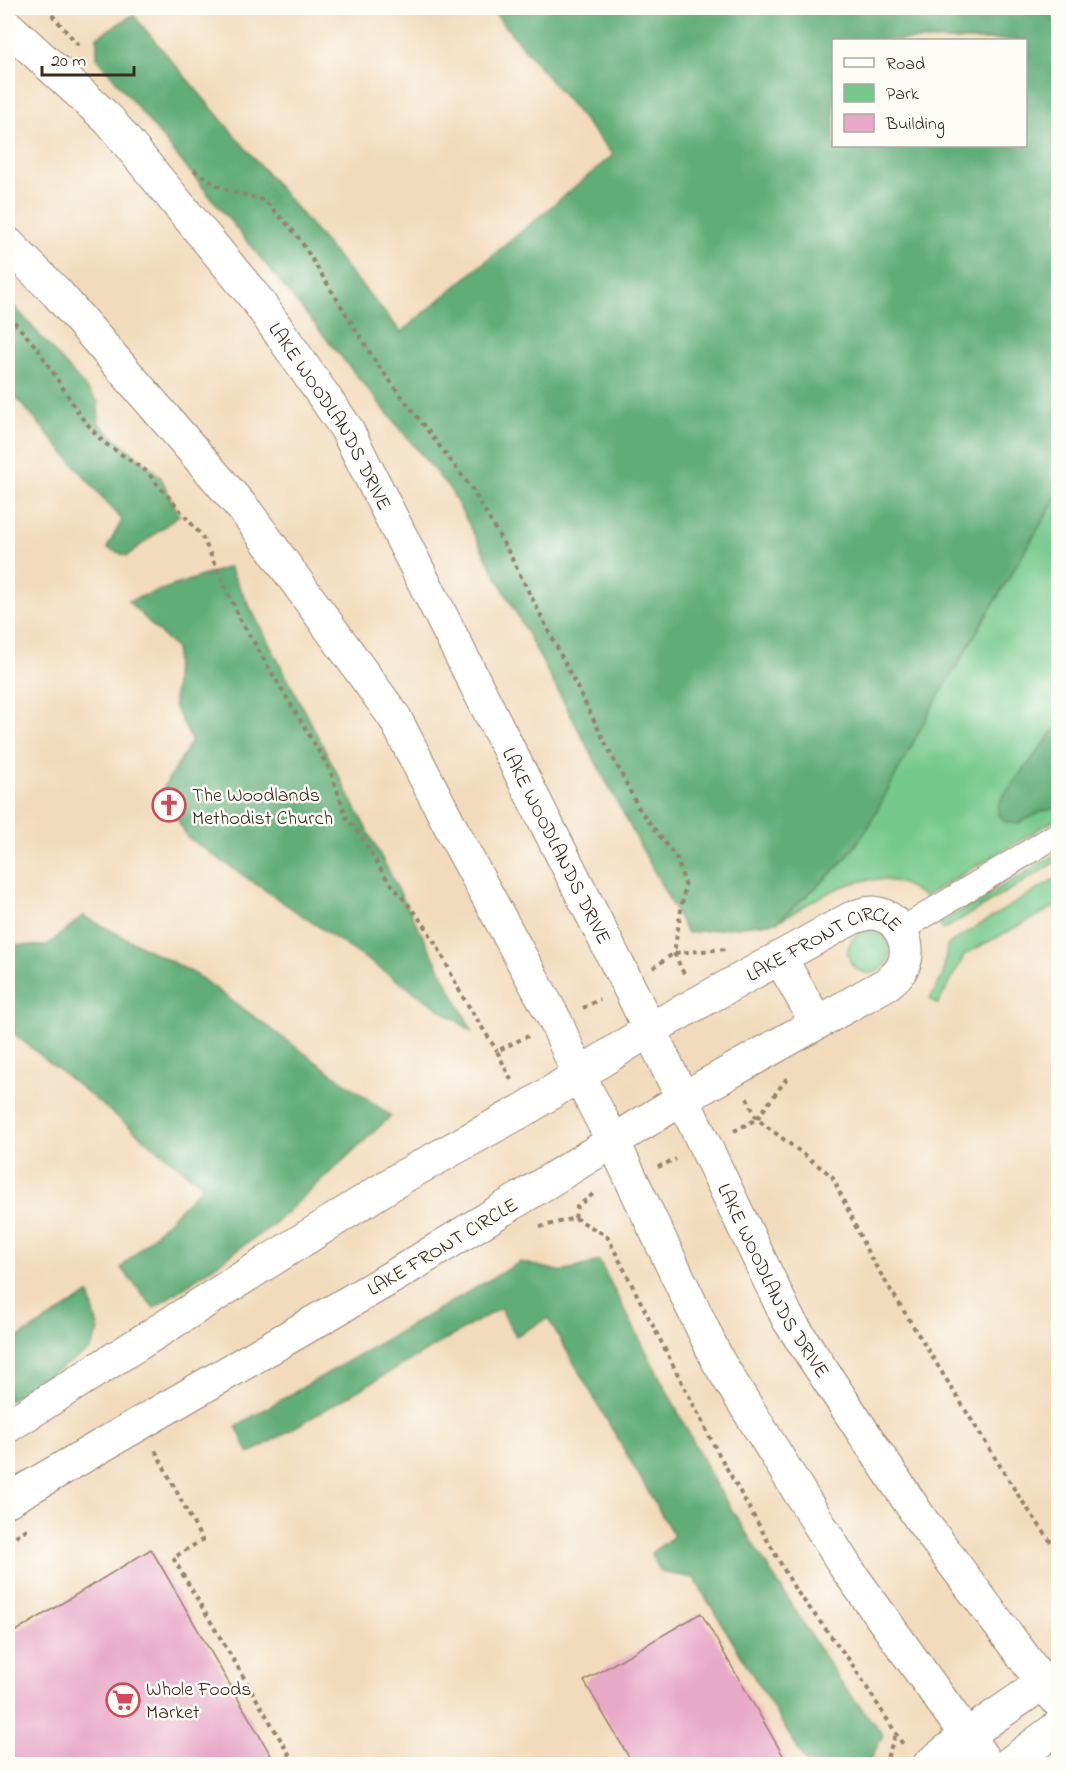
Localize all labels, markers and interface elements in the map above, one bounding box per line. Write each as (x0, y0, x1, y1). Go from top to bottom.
scale bar (42, 39, 134, 77)
legend (832, 39, 1027, 147)
text: 20 m (51, 49, 86, 75)
text: Road (886, 52, 925, 78)
text: Park (886, 82, 919, 108)
text: Building (885, 112, 945, 139)
street label: LAKE WOODLANDS DRIVE (260, 317, 397, 516)
street label: LAKE WOODLANDS DRIVE (493, 743, 617, 950)
place label: The Woodlands Methodist Church (192, 782, 333, 834)
church icon: The Woodlands Methodist Church (151, 787, 187, 823)
street label: LAKE FRONT CIRCLE (742, 901, 907, 990)
street label: LAKE WOODLANDS DRIVE (708, 1179, 835, 1385)
street label: LAKE FRONT CIRCLE (362, 1192, 524, 1305)
place label: Whole Foods Market (146, 1676, 252, 1728)
supermarket icon: Whole Foods Market (105, 1682, 141, 1718)

